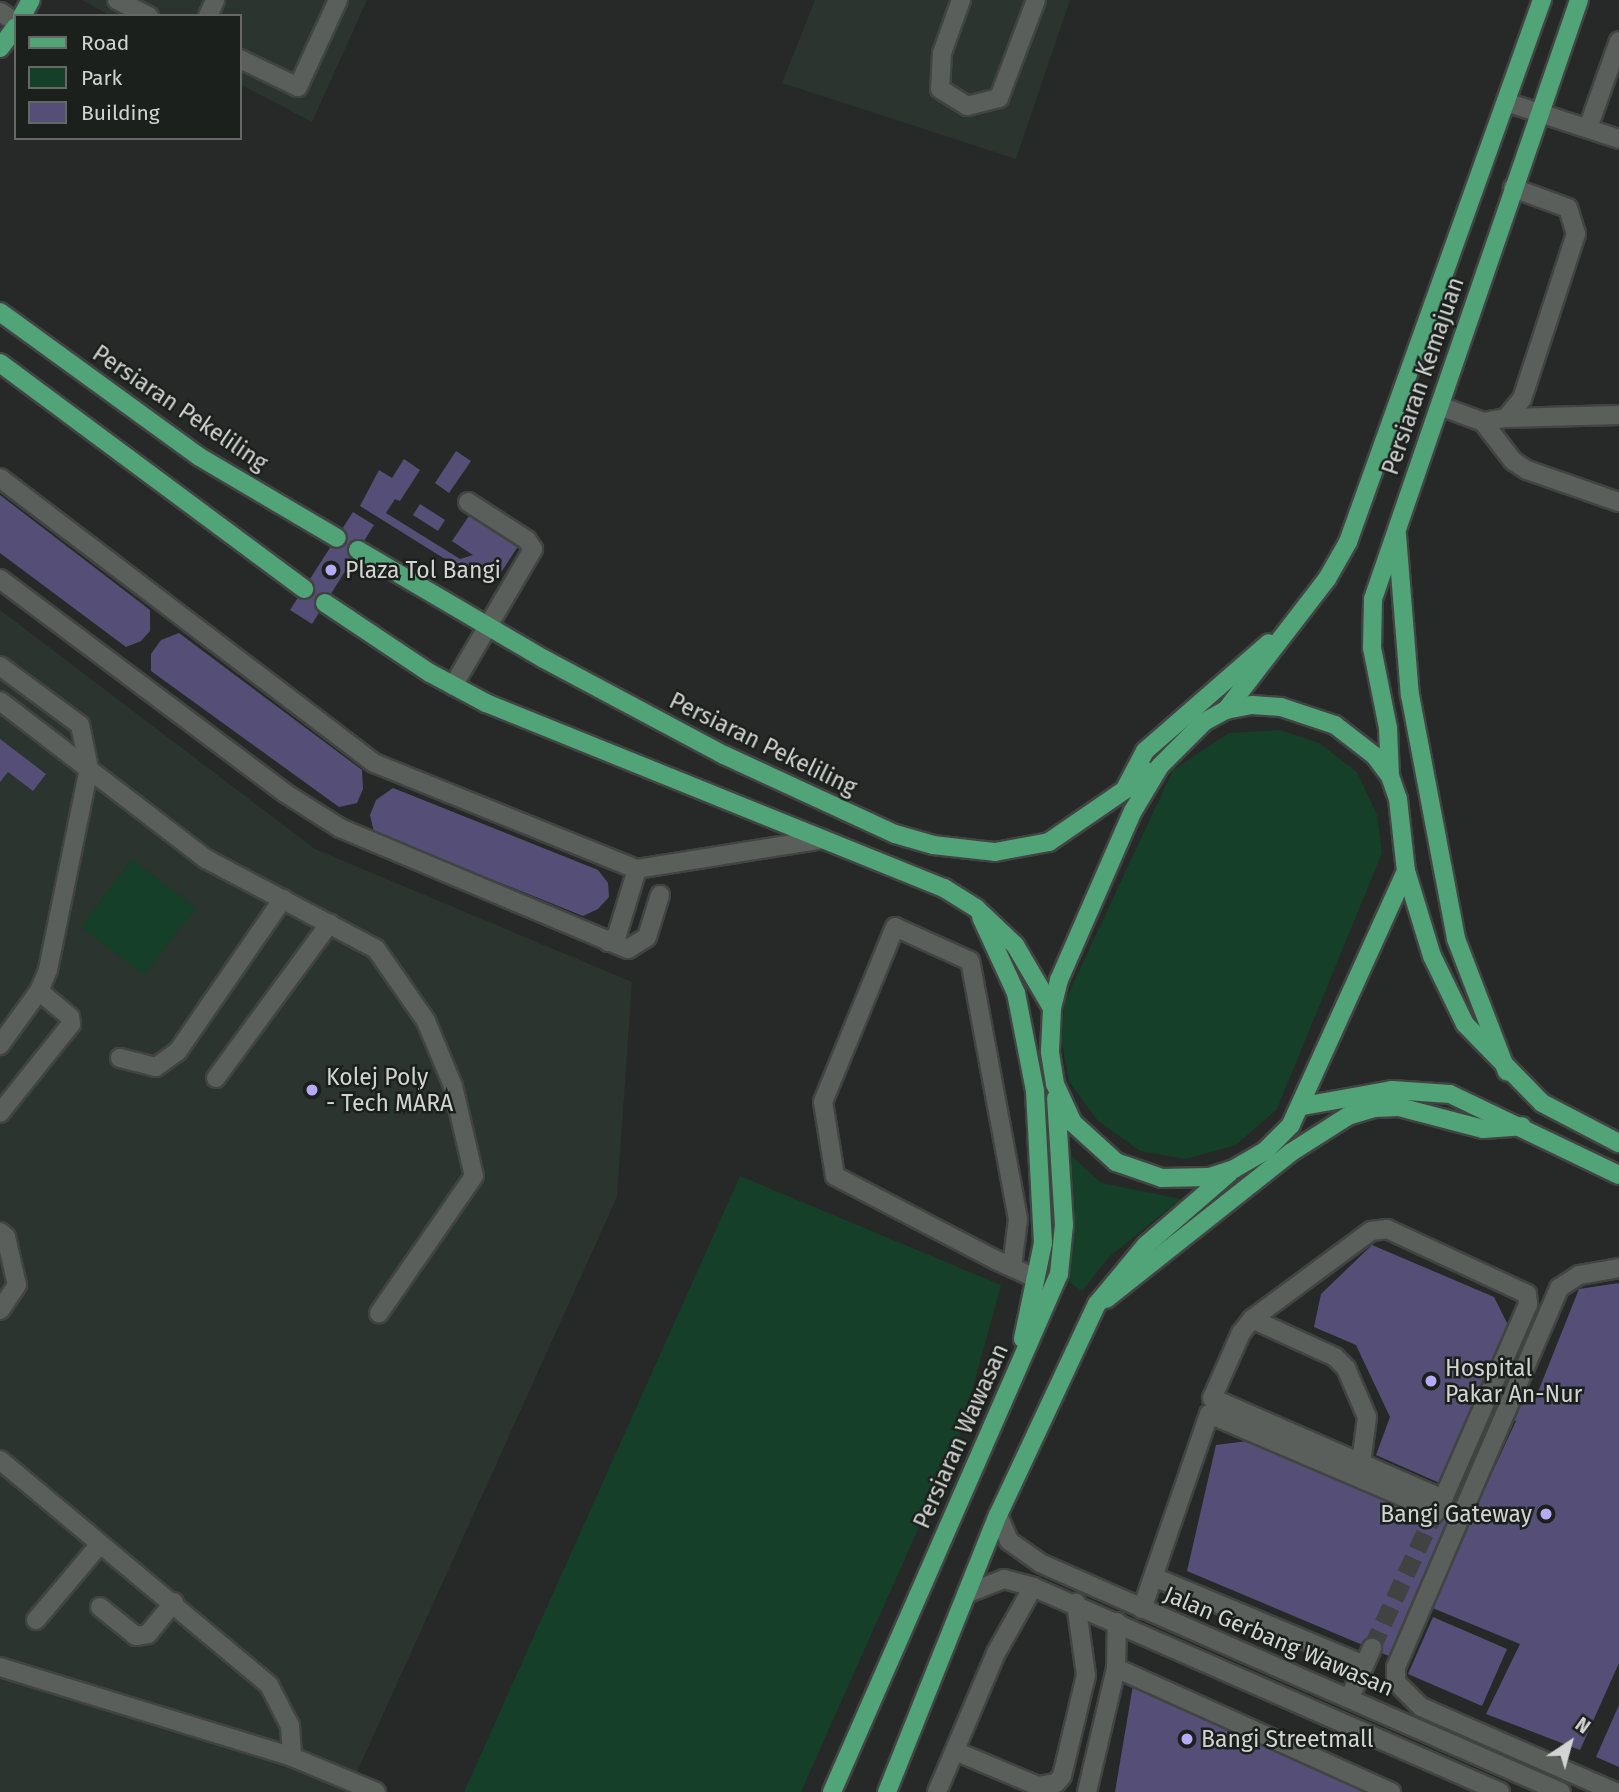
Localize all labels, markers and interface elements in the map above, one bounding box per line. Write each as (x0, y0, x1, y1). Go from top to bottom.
legend (14, 14, 242, 140)
text: Road (81, 30, 129, 56)
text: Park (81, 65, 122, 91)
text: Building (81, 100, 160, 126)
street label: Persiaran Kemajuan (1376, 274, 1470, 478)
street label: Persiaran Pekeliling (87, 339, 273, 477)
place label: Plaza Tol Bangi (345, 556, 501, 584)
marker: Plaza Tol Bangi (323, 562, 339, 578)
street label: Persiaran Pekeliling (665, 687, 861, 801)
place label: Kolej Poly - Tech MARA (326, 1063, 453, 1117)
marker: Kolej Poly - Tech MARA (304, 1082, 320, 1098)
street label: Persiaran Wawasan (908, 1339, 1014, 1533)
place label: Hospital Pakar An-Nur (1445, 1354, 1582, 1408)
marker: Hospital Pakar An-Nur (1423, 1373, 1439, 1389)
place label: Bangi Gateway (1380, 1500, 1532, 1528)
marker: Bangi Gateway (1538, 1506, 1554, 1522)
street label: Jalan Gerbang Wawasan (1160, 1580, 1398, 1702)
north arrow (1535, 1708, 1605, 1778)
text: N (1571, 1713, 1594, 1739)
place label: Bangi Streetmall (1201, 1725, 1373, 1753)
marker: Bangi Streetmall (1179, 1731, 1195, 1747)

